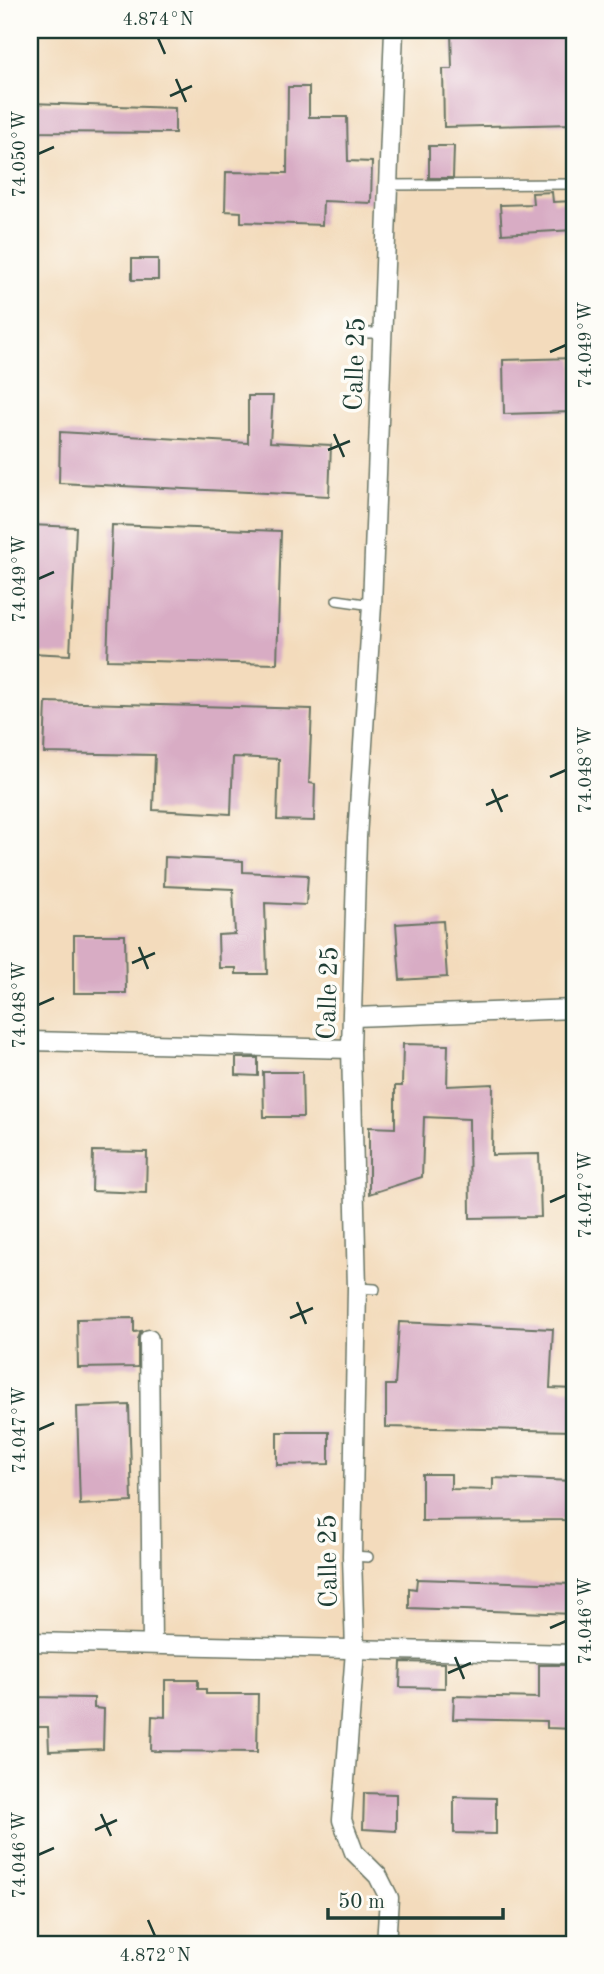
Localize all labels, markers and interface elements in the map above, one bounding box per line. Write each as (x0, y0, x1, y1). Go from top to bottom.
text: 4.874°N (122, 11, 194, 29)
text: 74.050°W (11, 111, 29, 197)
text: 74.049°W (577, 302, 595, 388)
street label: Calle 25 (341, 317, 371, 411)
text: 74.049°W (11, 536, 29, 622)
text: 74.048°W (577, 727, 595, 813)
street label: Calle 25 (314, 946, 344, 1040)
text: 74.048°W (11, 962, 29, 1048)
text: 74.047°W (577, 1152, 595, 1238)
text: 74.047°W (11, 1387, 29, 1473)
street label: Calle 25 (315, 1514, 343, 1608)
text: 74.046°W (577, 1578, 595, 1664)
text: 74.046°W (11, 1812, 29, 1898)
scale bar (328, 1876, 503, 1920)
text: 50 m (338, 1892, 385, 1913)
text: 4.872°N (119, 1947, 191, 1965)

